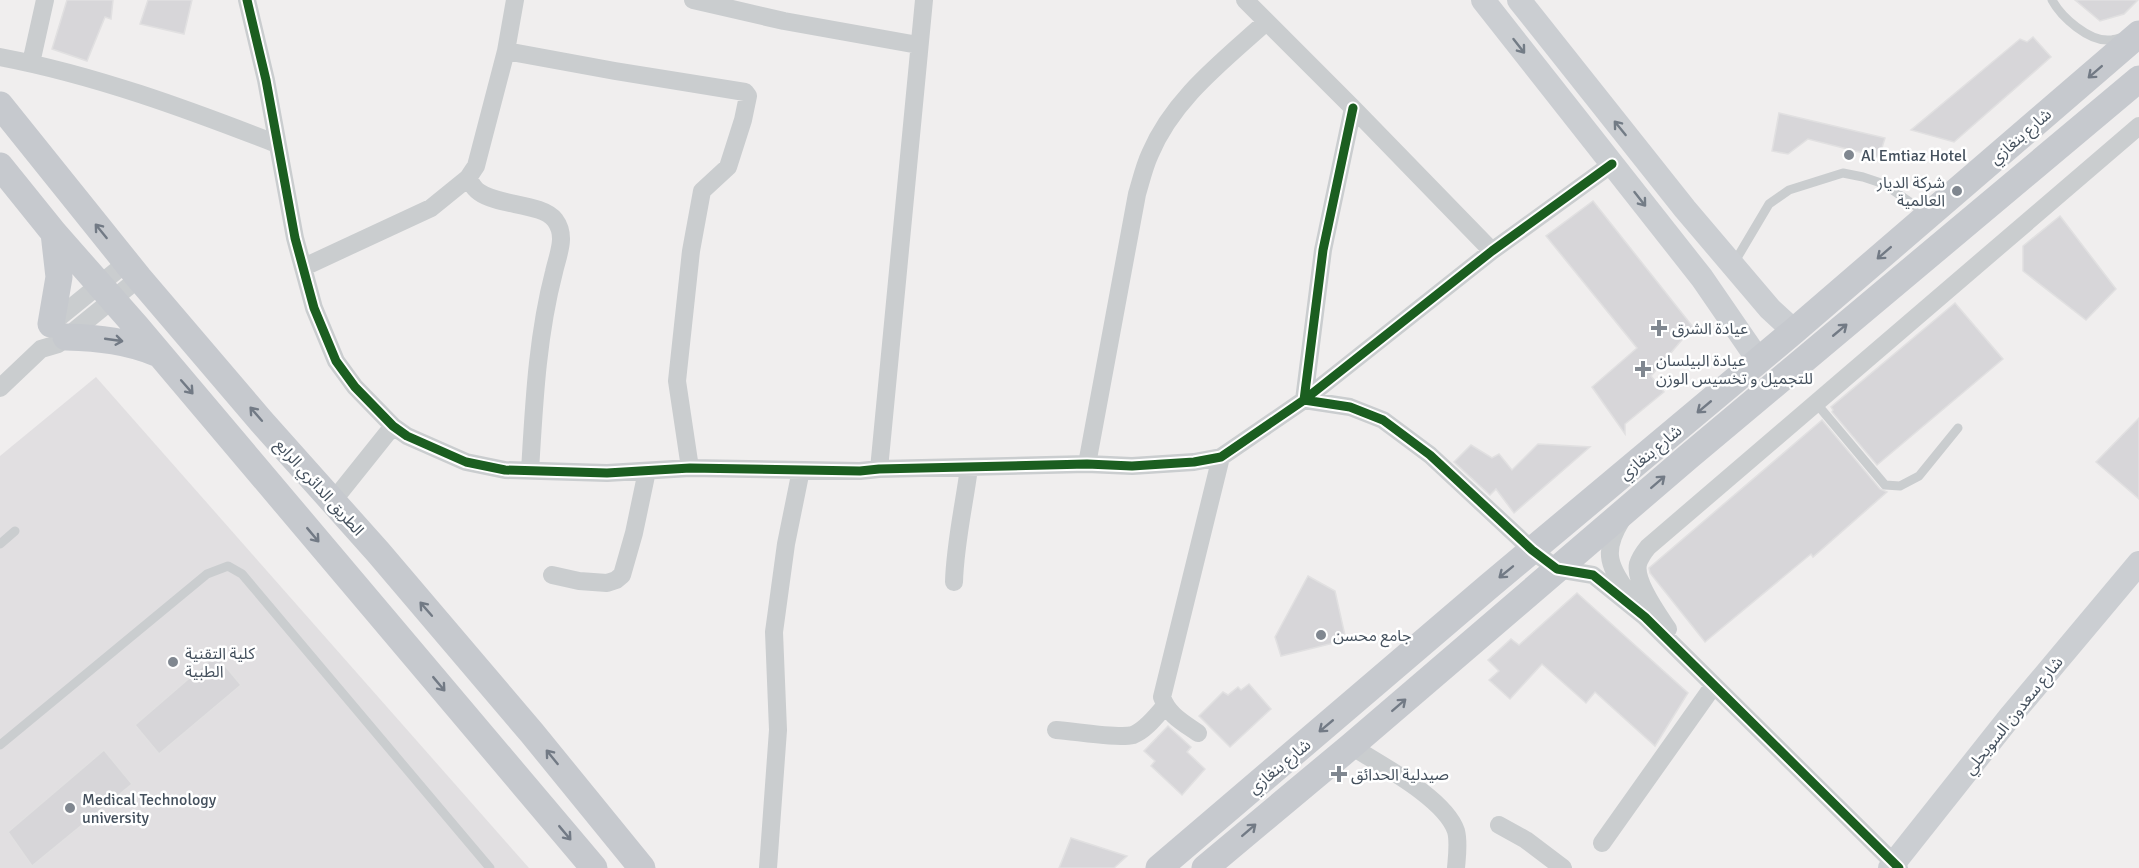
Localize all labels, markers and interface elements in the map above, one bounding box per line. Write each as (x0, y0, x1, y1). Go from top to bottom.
one-way arrow (1512, 38, 1525, 54)
one-way arrow (2088, 65, 2103, 79)
street label: شارع بنغازي (1986, 104, 2057, 171)
one-way arrow (1614, 120, 1627, 136)
place label: Al Emtiaz Hotel (1861, 146, 1967, 166)
marker: Al Emtiaz Hotel (1842, 148, 1856, 162)
place label: شركة الديار العالمية (1876, 173, 1945, 211)
marker: شركة الديار العالمية (1950, 184, 1964, 198)
one-way arrow (1633, 191, 1646, 207)
one-way arrow (95, 223, 108, 239)
one-way arrow (1877, 246, 1892, 260)
marker: عيادة الشرق (1650, 319, 1668, 337)
place label: عيادة الشرق (1672, 319, 1748, 339)
one-way arrow (1832, 323, 1848, 336)
one-way arrow (103, 335, 123, 346)
place label: عيادة البيلسان للتجميل و تخسيس الوزن (1656, 351, 1813, 389)
marker: عيادة البيلسان للتجميل و تخسيس الوزن (1634, 360, 1652, 378)
one-way arrow (180, 379, 194, 394)
one-way arrow (1697, 400, 1712, 414)
one-way arrow (249, 407, 263, 422)
street label: شارع بنغازي (1615, 421, 1687, 486)
street label: الطريق الدائري الرابع (269, 435, 368, 542)
one-way arrow (1650, 475, 1665, 489)
one-way arrow (306, 527, 320, 542)
one-way arrow (1499, 565, 1514, 579)
one-way arrow (419, 602, 433, 617)
place label: جامع محسن (1333, 626, 1411, 648)
marker: جامع محسن (1314, 628, 1328, 642)
place label: كلية التقنية الطبية (185, 644, 255, 682)
street label: شارع سعدون السويحلي (1960, 652, 2069, 780)
marker: كلية التقنية الطبية (166, 655, 180, 669)
one-way arrow (432, 676, 446, 691)
one-way arrow (1391, 698, 1406, 712)
one-way arrow (1319, 719, 1334, 733)
street label: شارع بنغازي (1244, 735, 1316, 800)
one-way arrow (546, 750, 559, 766)
place label: صيدلية الحدائق (1351, 765, 1449, 785)
marker: صيدلية الحدائق (1332, 767, 1346, 781)
place label: Medical Technology university (82, 790, 217, 828)
marker: Medical Technology university (63, 801, 77, 815)
one-way arrow (1241, 823, 1256, 837)
one-way arrow (558, 825, 572, 840)

